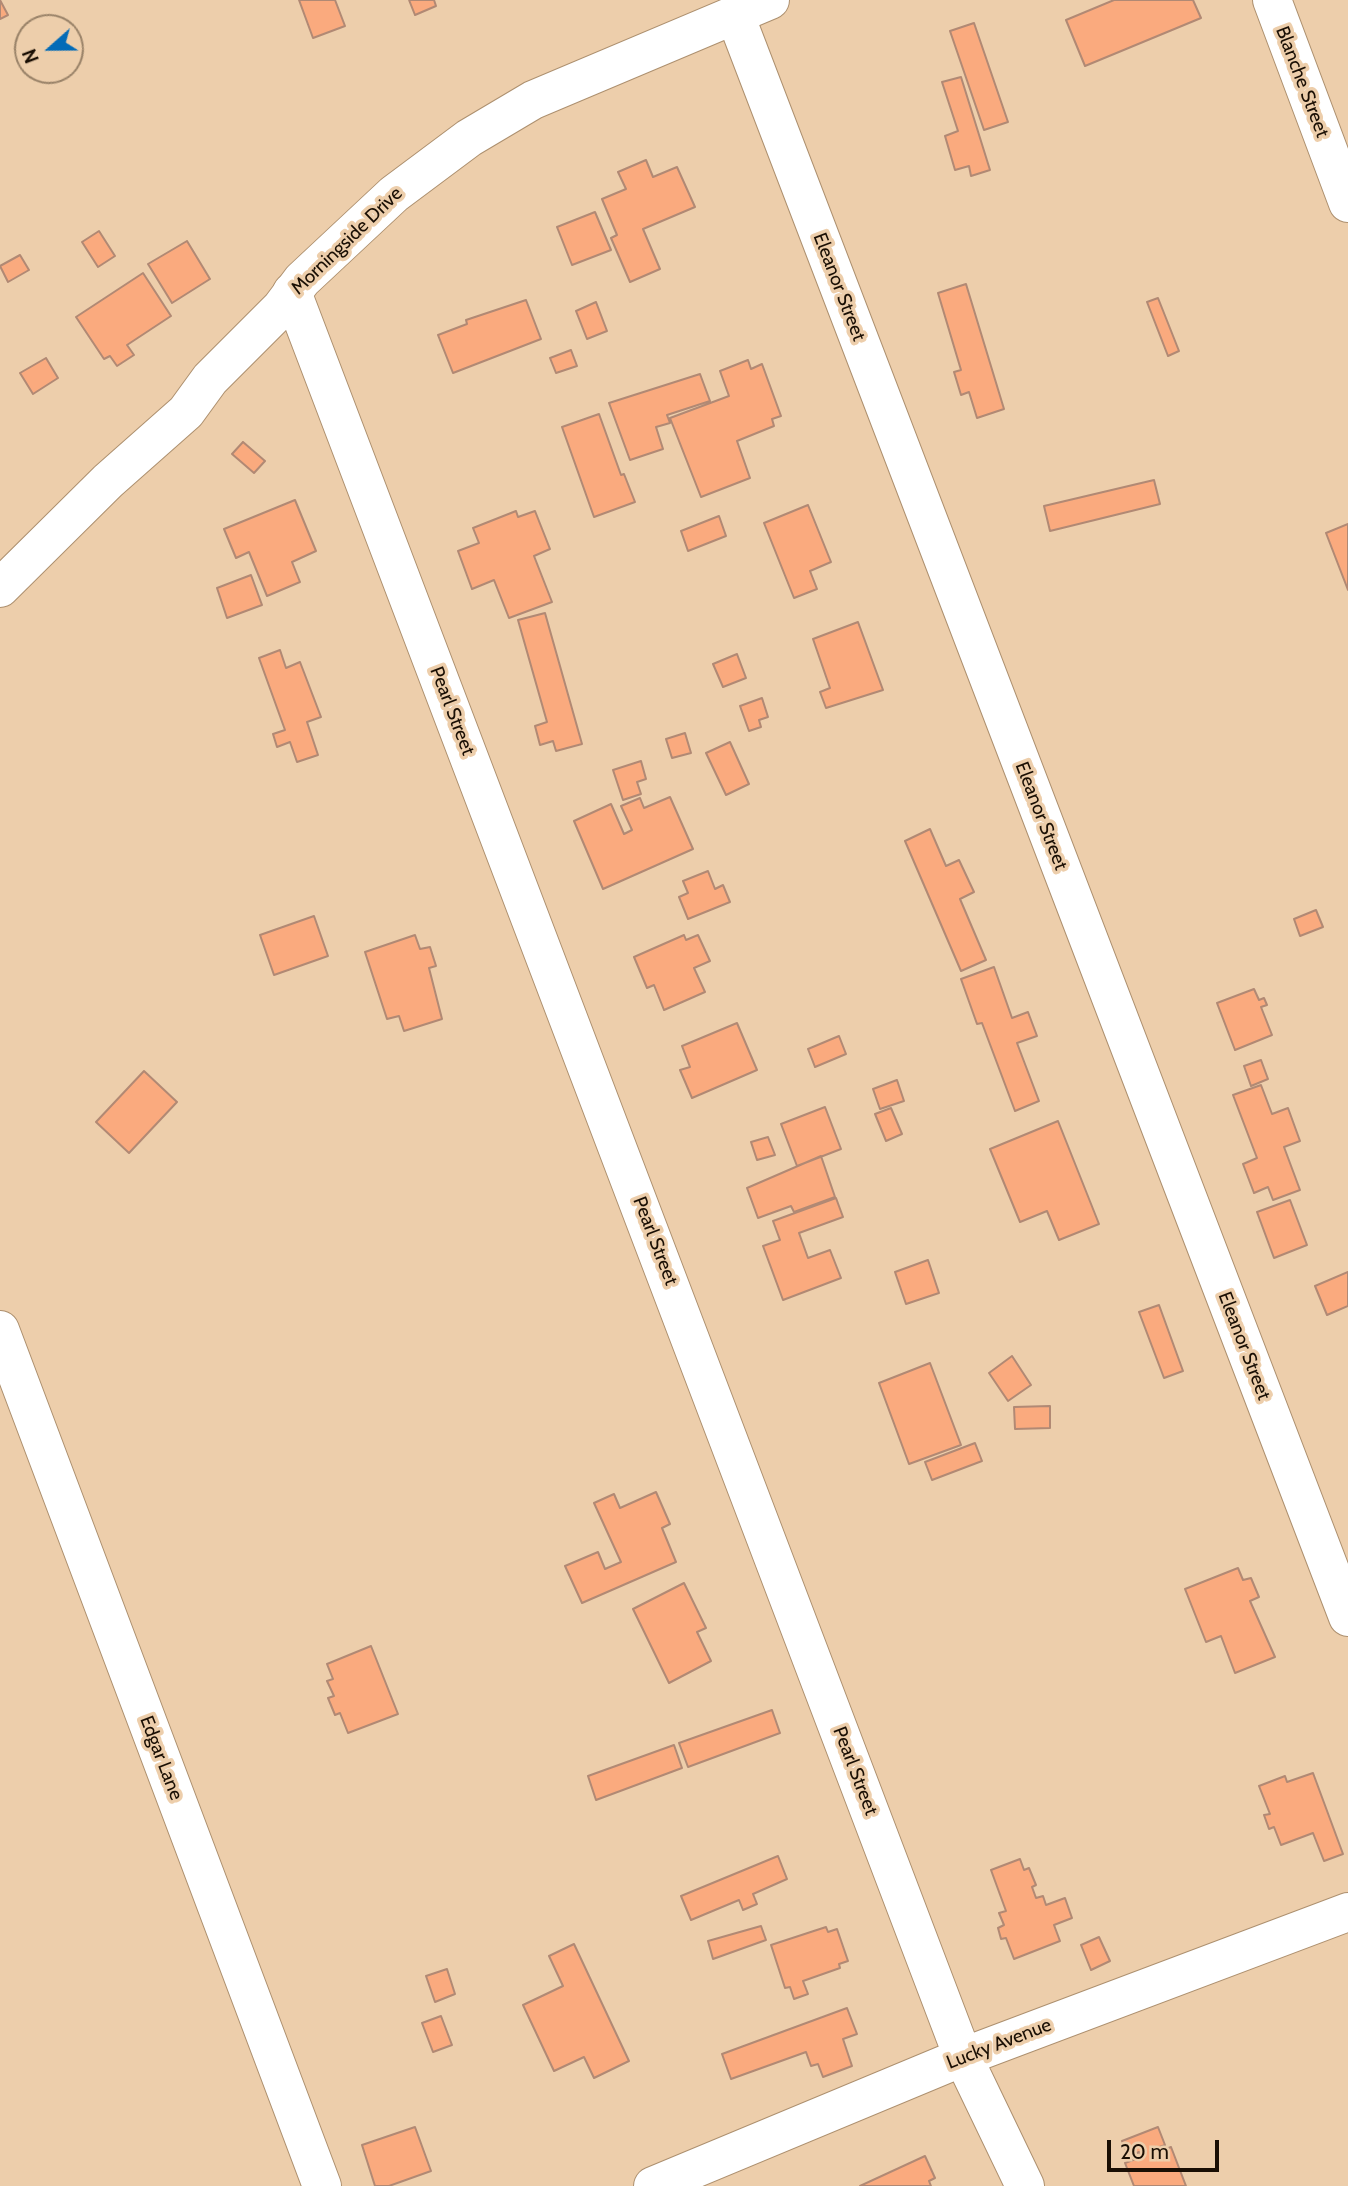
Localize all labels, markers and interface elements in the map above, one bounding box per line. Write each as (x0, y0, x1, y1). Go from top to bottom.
north arrow (14, 14, 84, 84)
street label: Blanche Street (1270, 23, 1334, 141)
text: N (18, 46, 44, 66)
street label: Morningside Drive (287, 182, 407, 300)
street label: Eleanor Street (808, 230, 870, 344)
street label: Pearl Street (425, 663, 479, 759)
street label: Eleanor Street (1010, 759, 1072, 873)
street label: Pearl Street (628, 1193, 682, 1289)
street label: Eleanor Street (1213, 1289, 1275, 1403)
street label: Edgar Lane (134, 1713, 188, 1803)
street label: Pearl Street (828, 1723, 882, 1819)
street label: Lucky Avenue (943, 2014, 1055, 2074)
scale bar (1110, 2126, 1222, 2170)
text: 20 m (1120, 2139, 1169, 2164)

